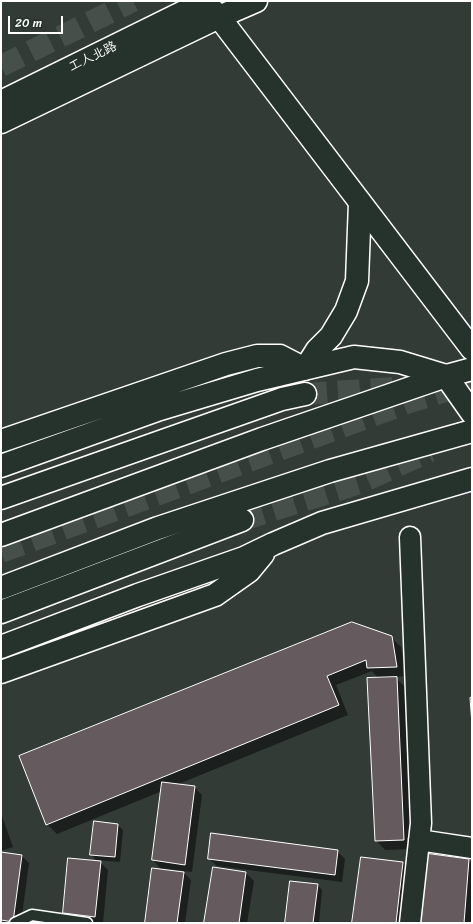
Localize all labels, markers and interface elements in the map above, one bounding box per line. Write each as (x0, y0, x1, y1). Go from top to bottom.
scale bar (10, 8, 65, 34)
text: 20 m (15, 12, 42, 34)
street label: 工人北路 (66, 39, 120, 75)

